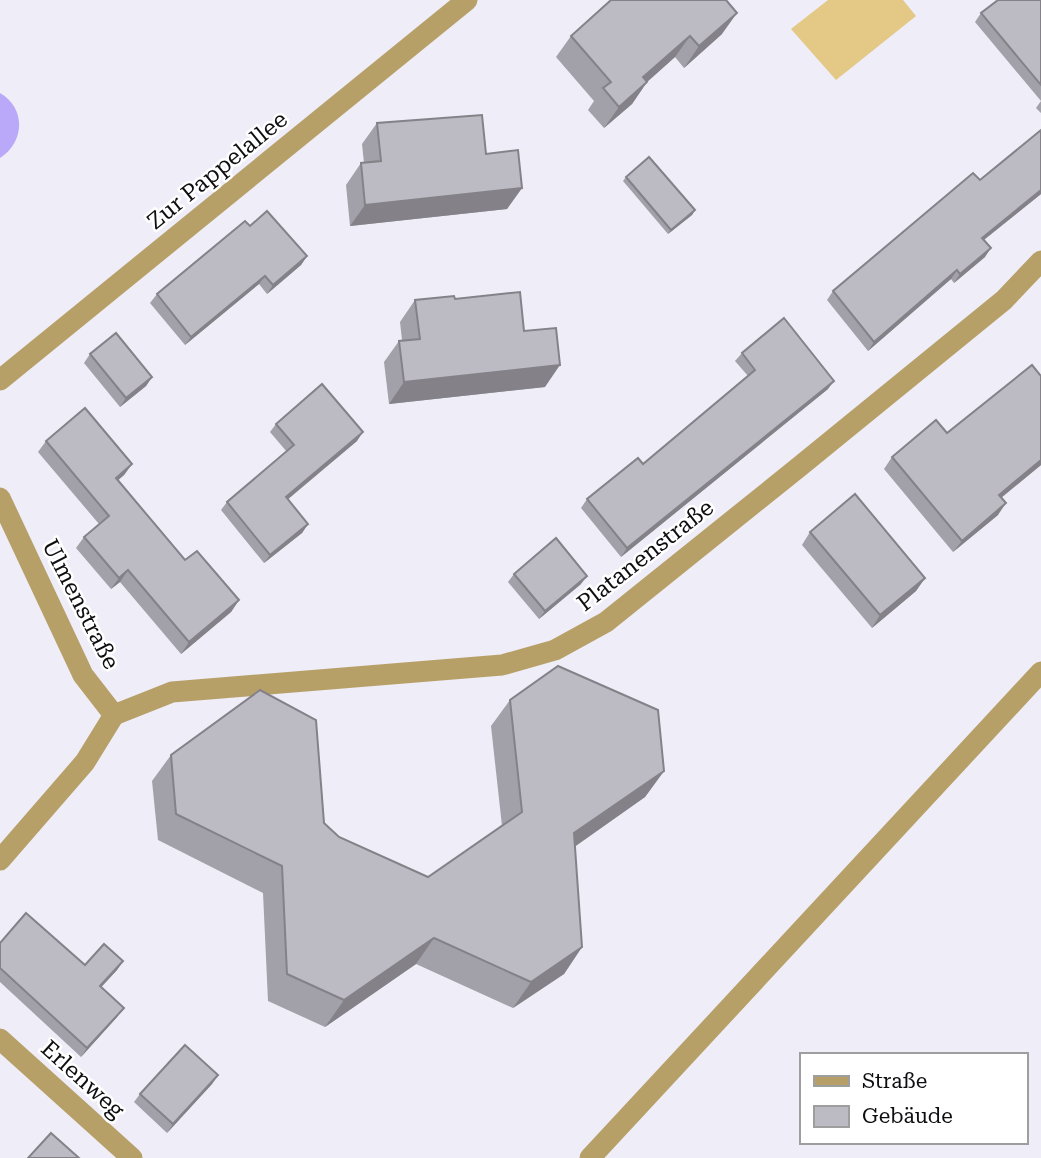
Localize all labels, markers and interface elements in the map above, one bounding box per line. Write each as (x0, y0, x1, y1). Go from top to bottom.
street label: Zur Pappelallee (142, 106, 293, 235)
street label: Platanenstraße (572, 494, 719, 617)
street label: Ulmenstraße (36, 535, 125, 674)
street label: Erlenweg (35, 1035, 130, 1124)
legend (800, 1053, 1027, 1144)
text: Straße (862, 1069, 927, 1093)
text: Gebäude (862, 1104, 953, 1128)

